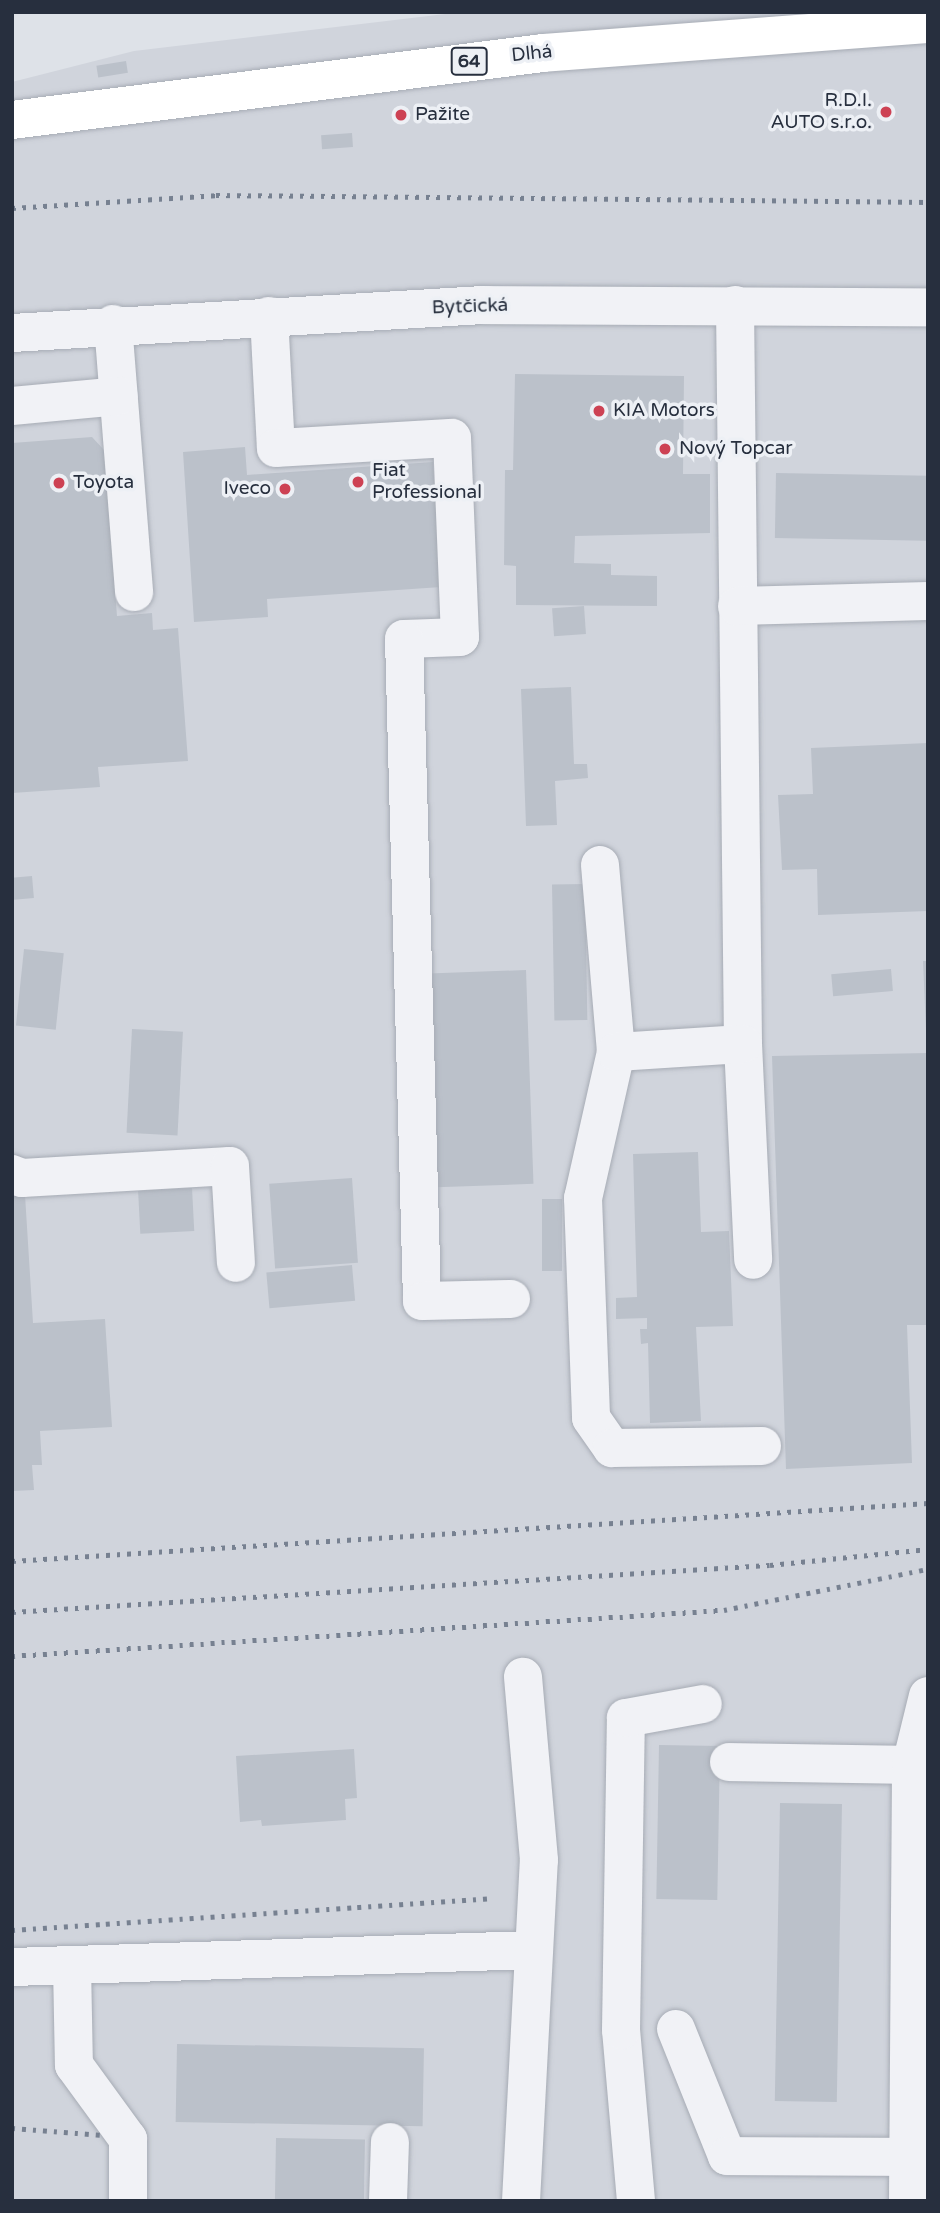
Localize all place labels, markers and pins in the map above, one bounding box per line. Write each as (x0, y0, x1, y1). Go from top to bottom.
place label: R.D.I. AUTO s.r.o. (770, 90, 872, 134)
place label: Pažite (415, 104, 470, 126)
marker: R.D.I. AUTO s.r.o. (878, 104, 894, 120)
marker: Pažite (393, 107, 409, 123)
place label: KIA Motors (613, 400, 715, 422)
marker: KIA Motors (591, 403, 607, 419)
place label: Nový Topcar (679, 438, 793, 460)
marker: Nový Topcar (657, 441, 673, 457)
place label: Fiat Professional (372, 460, 482, 504)
place label: Toyota (73, 472, 134, 494)
marker: Fiat Professional (350, 474, 366, 490)
marker: Toyota (51, 475, 67, 491)
place label: Iveco (223, 478, 271, 500)
marker: Iveco (277, 481, 293, 497)

